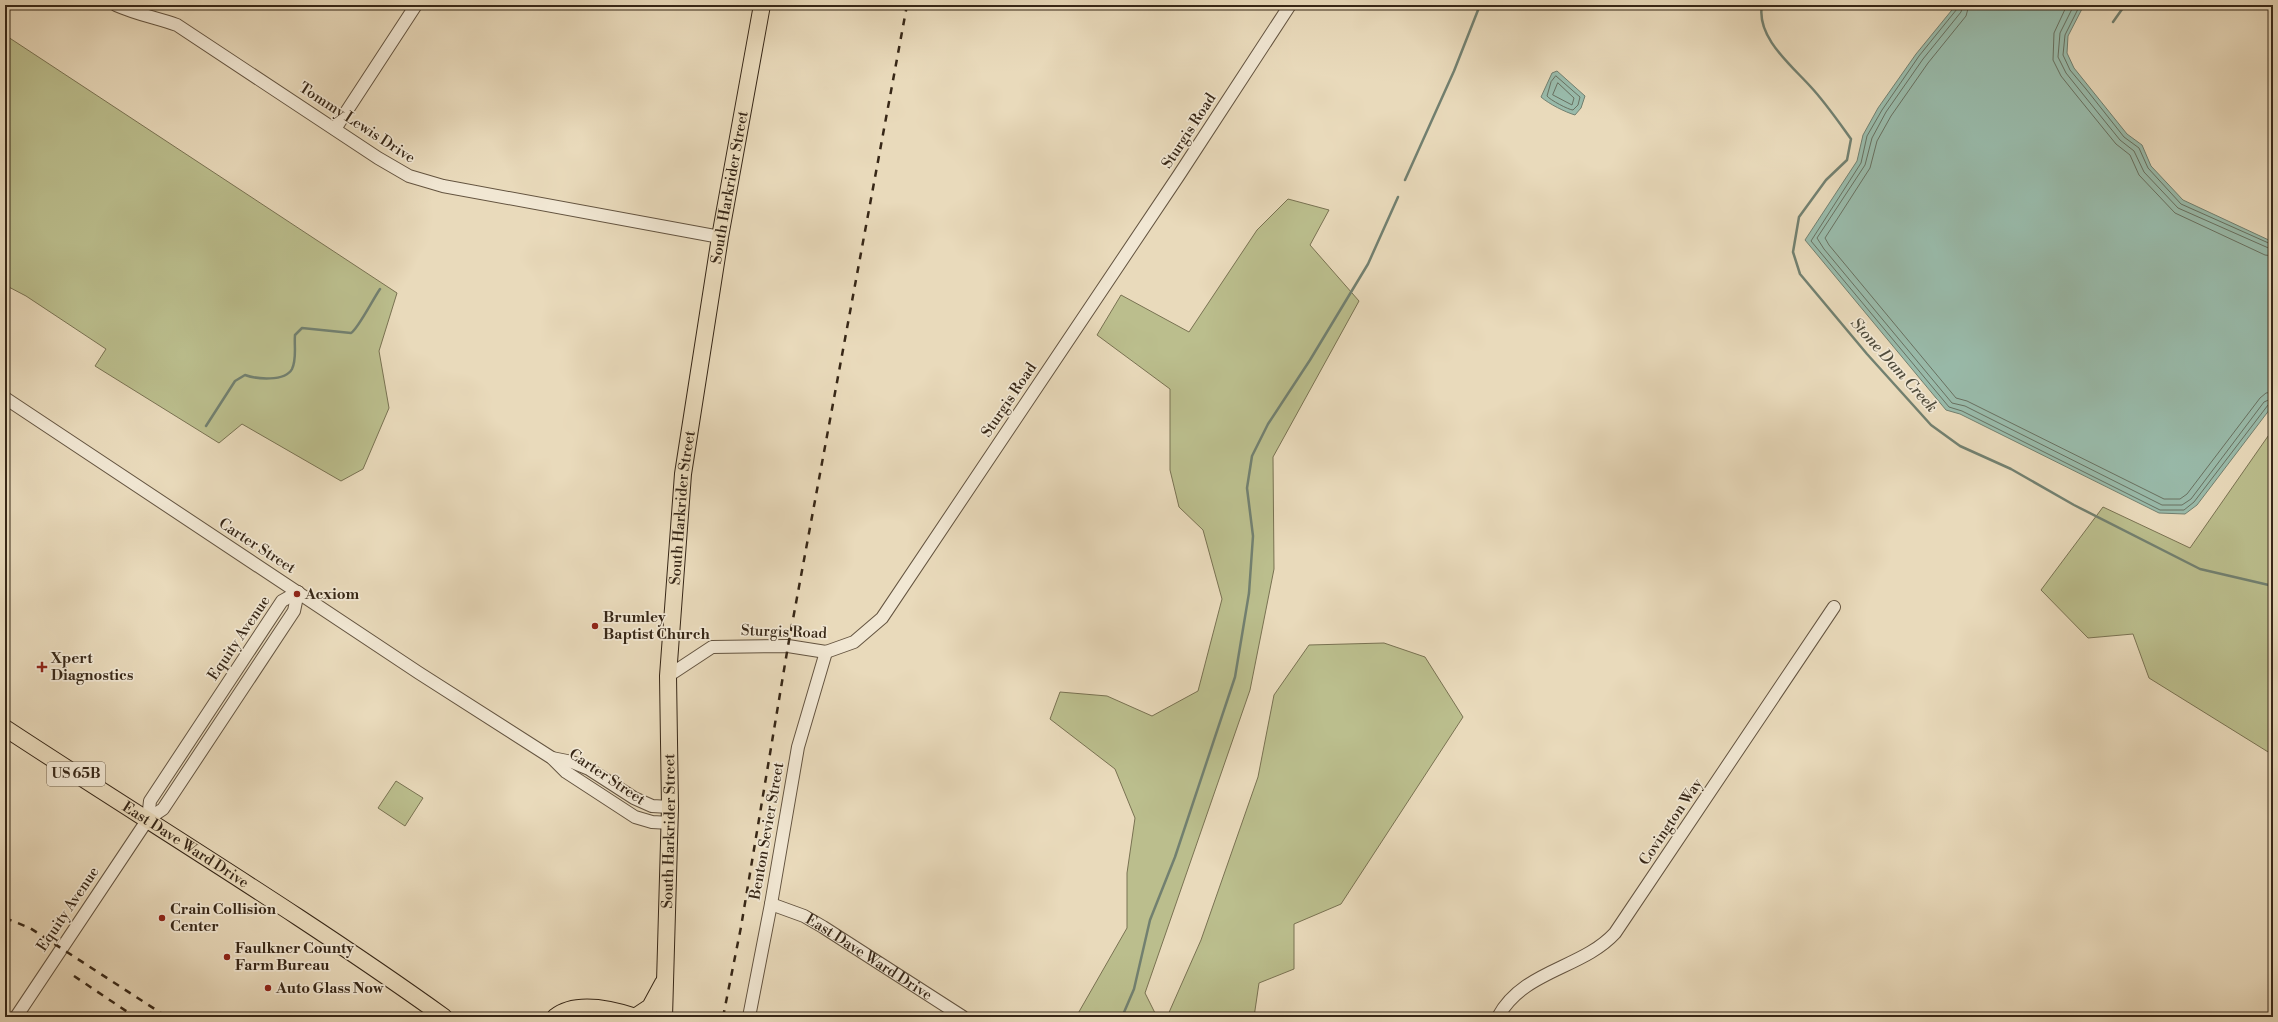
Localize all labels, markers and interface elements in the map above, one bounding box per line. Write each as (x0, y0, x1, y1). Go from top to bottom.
street label: Tommy Lewis Drive (295, 78, 419, 168)
street label: Sturgis Road (1158, 89, 1221, 172)
street label: South Harkrider Street (706, 109, 752, 265)
water label: Stone Dam Creek (1846, 313, 1942, 417)
street label: Sturgis Road (977, 359, 1041, 441)
street label: South Harkrider Street (665, 428, 699, 586)
street label: Carter Street (215, 514, 300, 578)
place label: Acxiom (304, 585, 360, 604)
marker: Acxiom (292, 589, 302, 599)
street label: Equity Avenue (204, 592, 274, 684)
place label: Brumley Baptist Church (603, 608, 711, 644)
marker: Brumley Baptist Church (590, 621, 600, 631)
street label: Sturgis Road (741, 621, 828, 643)
place label: Xpert Diagnostics (50, 649, 133, 685)
marker: Xpert Diagnostics (36, 661, 48, 673)
street label: Carter Street (565, 745, 649, 810)
street label: South Harkrider Street (658, 753, 680, 909)
street label: Benton Sevier Street (745, 760, 789, 902)
road number: US 65B (47, 762, 105, 786)
street label: Covington Way (1635, 774, 1707, 869)
street label: East Dave Ward Drive (119, 797, 253, 892)
street label: Equity Avenue (33, 863, 103, 955)
place label: Crain Collision Center (170, 900, 277, 936)
street label: East Dave Ward Drive (802, 910, 936, 1004)
marker: Crain Collision Center (157, 913, 167, 923)
place label: Faulkner County Farm Bureau (235, 939, 354, 975)
marker: Faulkner County Farm Bureau (222, 952, 232, 962)
place label: Auto Glass Now (275, 979, 384, 998)
marker: Auto Glass Now (263, 983, 273, 993)

